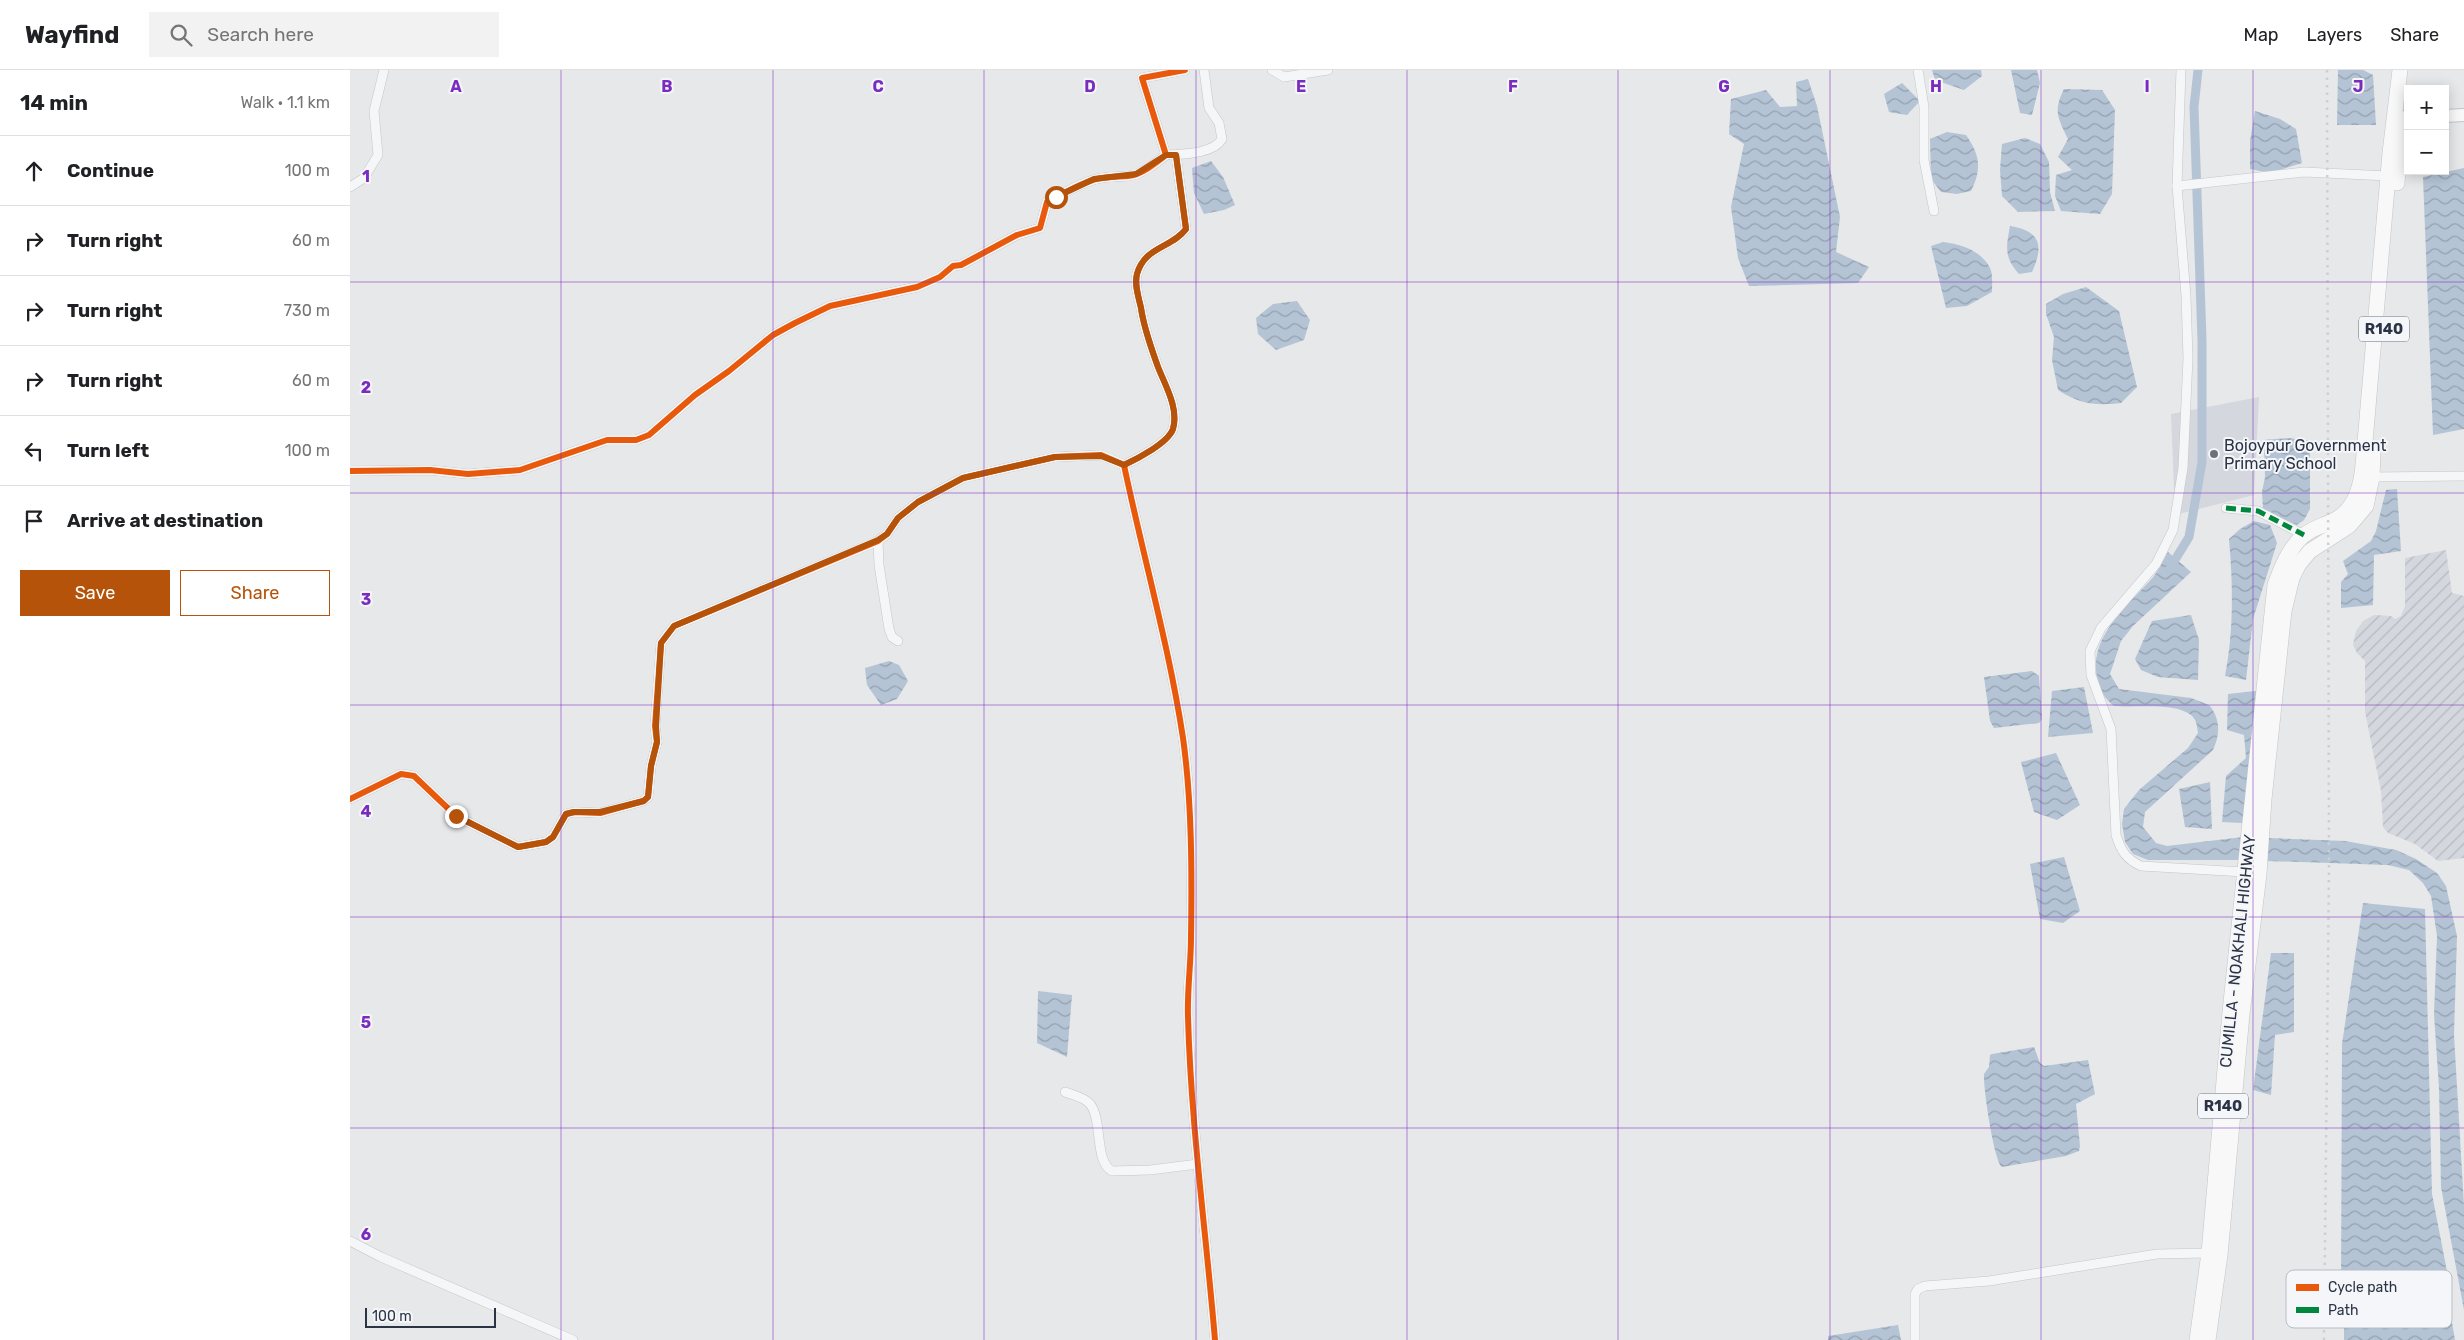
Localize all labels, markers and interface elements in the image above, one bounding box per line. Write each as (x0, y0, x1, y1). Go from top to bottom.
search box (149, 12, 499, 57)
text: Wayfind (25, 21, 119, 49)
icon: search (167, 21, 195, 49)
text: Search here (207, 23, 314, 46)
text: Map (2244, 24, 2279, 46)
text: Layers (2307, 24, 2362, 46)
text: Share (2390, 24, 2439, 46)
text: A (450, 77, 462, 96)
text: B (661, 77, 673, 96)
text: C (872, 77, 884, 96)
text: D (1084, 77, 1096, 96)
text: E (1296, 77, 1306, 96)
text: F (1508, 77, 1518, 96)
text: G (1718, 77, 1730, 96)
text: H (1930, 77, 1942, 96)
text: I (2144, 77, 2150, 96)
text: J (2353, 77, 2363, 96)
map controls (2404, 85, 2449, 175)
button: + (2404, 85, 2449, 130)
text: 14 min (20, 90, 88, 115)
text: Walk · 1.1 km (241, 93, 330, 112)
button: − (2404, 130, 2449, 175)
icon: ahead (20, 157, 48, 185)
text: Continue (67, 159, 154, 182)
text: 100 m (285, 161, 330, 180)
text: 1 (362, 167, 370, 186)
route start (1045, 186, 1068, 209)
icon: right (20, 227, 48, 255)
text: Turn right (67, 229, 162, 252)
text: 60 m (292, 231, 330, 250)
icon: right (20, 297, 48, 325)
text: Turn right (67, 299, 162, 322)
text: 730 m (284, 301, 330, 320)
road number: R140 (2359, 316, 2409, 342)
icon: right (20, 367, 48, 395)
text: Turn right (67, 369, 162, 392)
text: 60 m (292, 371, 330, 390)
text: 2 (361, 378, 371, 397)
place label: Bojoypur Government Primary School (2224, 436, 2387, 473)
icon: left (20, 437, 48, 465)
text: Turn left (67, 439, 149, 462)
text: 100 m (285, 441, 330, 460)
marker: Bojoypur Government Primary School (2208, 448, 2220, 460)
icon: arrive (20, 507, 48, 535)
text: Arrive at destination (67, 509, 263, 532)
button: Save (20, 570, 170, 616)
button: Share (180, 570, 330, 616)
text: 3 (361, 590, 371, 609)
text: 4 (361, 802, 372, 821)
route end (445, 805, 468, 828)
street label: CUMILLA - NOAKHALI HIGHWAY (2216, 833, 2259, 1069)
text: 5 (361, 1013, 371, 1032)
road number: R140 (2198, 1094, 2248, 1118)
text: 6 (361, 1225, 371, 1244)
legend (2286, 1270, 2452, 1328)
text: Cycle path (2328, 1279, 2397, 1296)
text: Path (2328, 1302, 2359, 1319)
scale bar (365, 1305, 496, 1328)
text: 100 m (372, 1308, 412, 1325)

